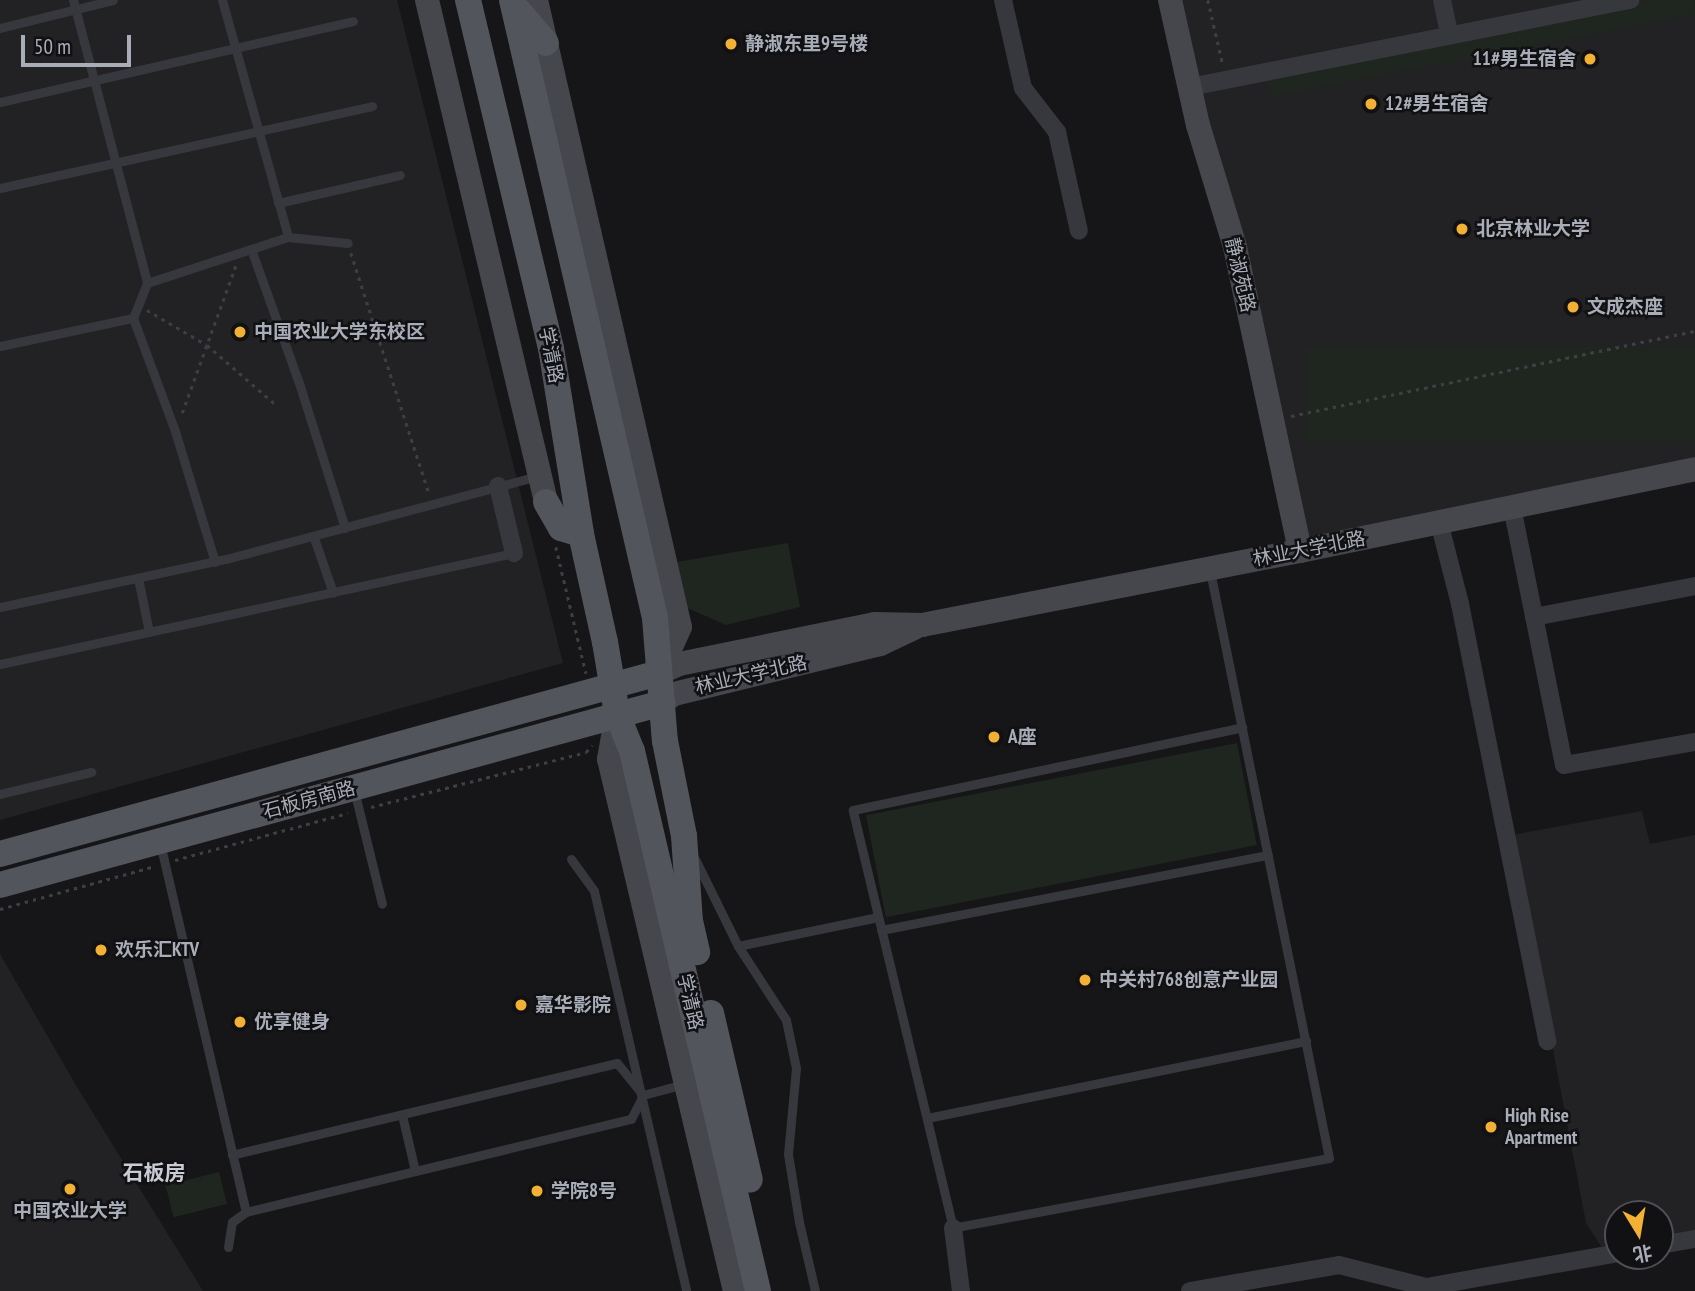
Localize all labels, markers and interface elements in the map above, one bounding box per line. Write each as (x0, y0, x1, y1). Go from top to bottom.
scale bar (24, 21, 135, 65)
text: 50 m (34, 33, 71, 60)
place label: 静淑东里9号楼 (745, 33, 868, 55)
marker: 静淑东里9号楼 (723, 36, 739, 52)
place label: 11#男生宿舍 (1473, 48, 1576, 70)
marker: 11#男生宿舍 (1582, 51, 1598, 67)
place label: 12#男生宿舍 (1385, 93, 1488, 115)
marker: 12#男生宿舍 (1363, 96, 1379, 112)
place label: 北京林业大学 (1476, 218, 1590, 240)
marker: 北京林业大学 (1454, 221, 1470, 237)
street label: 静淑苑路 (1220, 235, 1260, 315)
place label: 文成杰座 (1587, 296, 1663, 318)
marker: 文成杰座 (1565, 299, 1581, 315)
place label: 中国农业大学东校区 (254, 321, 425, 343)
marker: 中国农业大学东校区 (232, 324, 248, 340)
street label: 学清路 (534, 325, 568, 385)
street label: 林业大学北路 (1251, 527, 1367, 571)
street label: 林业大学北路 (693, 651, 809, 699)
place label: A座 (1008, 726, 1037, 748)
marker: A座 (986, 729, 1002, 745)
street label: 石板房南路 (260, 777, 358, 823)
place label: 欢乐汇KTV (115, 939, 199, 961)
marker: 欢乐汇KTV (93, 942, 109, 958)
place label: 中关村768创意产业园 (1099, 969, 1278, 991)
street label: 学清路 (672, 972, 708, 1032)
marker: 中关村768创意产业园 (1077, 972, 1093, 988)
place label: 嘉华影院 (535, 994, 611, 1016)
marker: 嘉华影院 (513, 997, 529, 1013)
place label: 优享健身 (254, 1011, 330, 1033)
marker: 优享健身 (232, 1014, 248, 1030)
place label: High Rise Apartment (1505, 1105, 1577, 1149)
marker: High Rise Apartment (1483, 1119, 1499, 1135)
district label: 石板房 (123, 1160, 185, 1186)
place label: 学院8号 (551, 1180, 617, 1202)
marker: 中国农业大学 (62, 1181, 78, 1197)
marker: 学院8号 (529, 1183, 545, 1199)
place label: 中国农业大学 (13, 1200, 127, 1222)
north arrow (1604, 1200, 1674, 1270)
text: 北 (1631, 1240, 1654, 1267)

